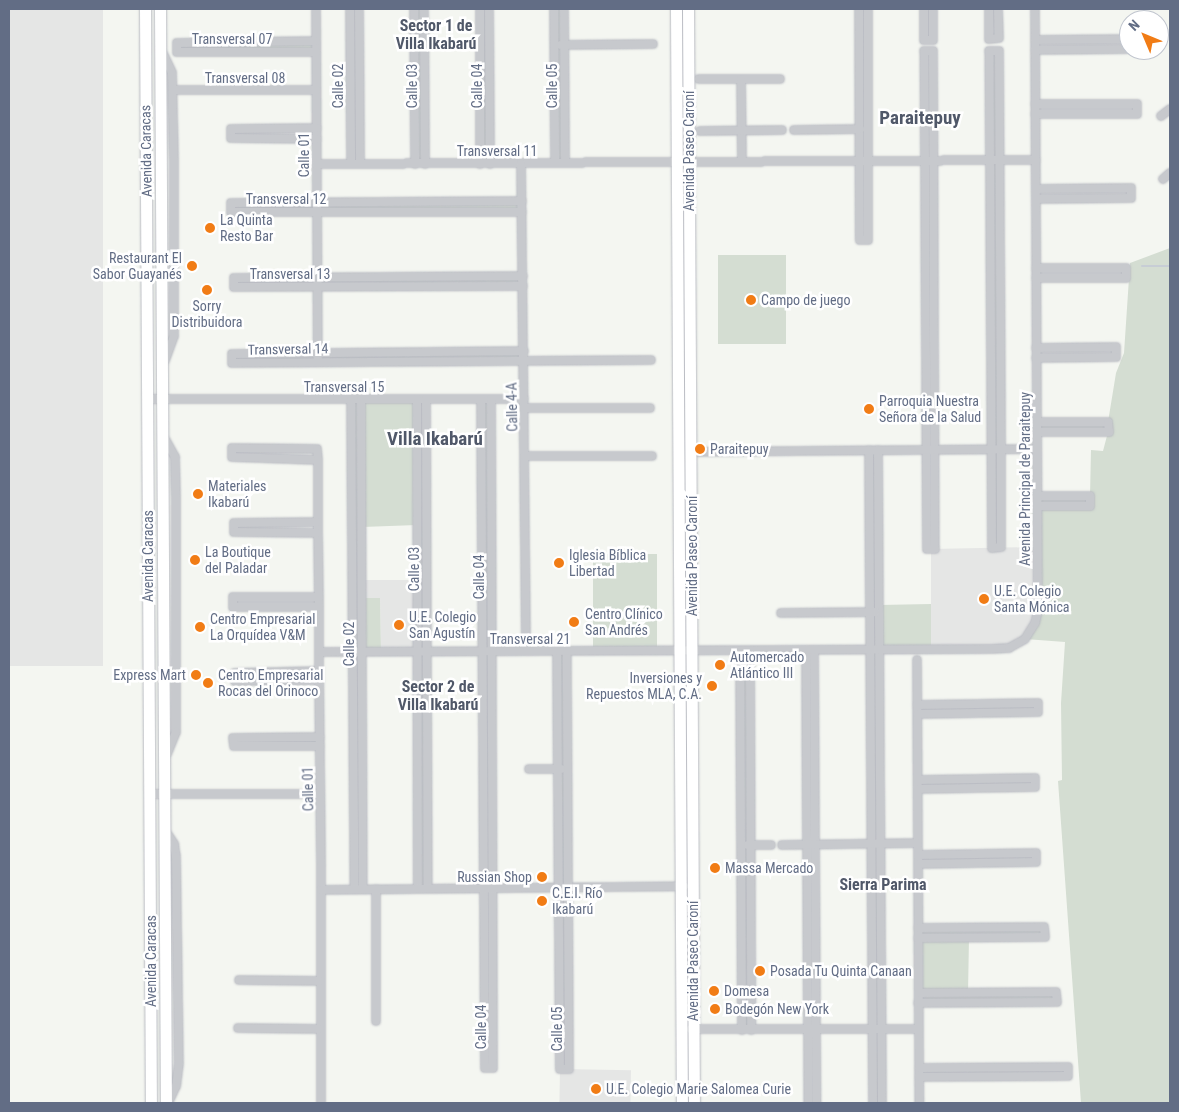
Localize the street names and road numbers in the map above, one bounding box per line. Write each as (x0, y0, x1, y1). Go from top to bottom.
street label: Transversal 07 (192, 31, 272, 47)
street label: Calle 02 (330, 64, 346, 108)
street label: Calle 03 (404, 64, 420, 108)
street label: Calle 04 (469, 64, 485, 108)
street label: Calle 05 (544, 64, 560, 108)
street label: Transversal 08 (205, 70, 285, 86)
street label: Avenida Paseo Caroní (681, 91, 697, 211)
street label: Avenida Caracas (137, 105, 155, 197)
street label: Calle 01 (296, 133, 312, 177)
street label: Transversal 11 (457, 143, 537, 159)
street label: Transversal 12 (246, 191, 326, 207)
street label: Transversal 13 (250, 266, 330, 282)
street label: Transversal 14 (248, 340, 328, 358)
street label: Transversal 15 (304, 379, 384, 395)
street label: Calle 4-A (503, 382, 521, 432)
street label: Avenida Principal de Paraitepuy (1017, 392, 1033, 566)
street label: Avenida Paseo Caroní (684, 496, 700, 616)
street label: Avenida Caracas (140, 510, 156, 602)
street label: Calle 03 (406, 547, 422, 591)
street label: Calle 04 (471, 555, 487, 599)
street label: Calle 02 (341, 622, 357, 666)
street label: Transversal 21 (490, 631, 570, 647)
street label: Calle 01 (299, 767, 317, 811)
street label: Avenida Paseo Caroní (685, 901, 701, 1021)
street label: Avenida Caracas (143, 915, 159, 1007)
street label: Calle 04 (473, 1005, 489, 1049)
street label: Calle 05 (549, 1007, 565, 1051)

